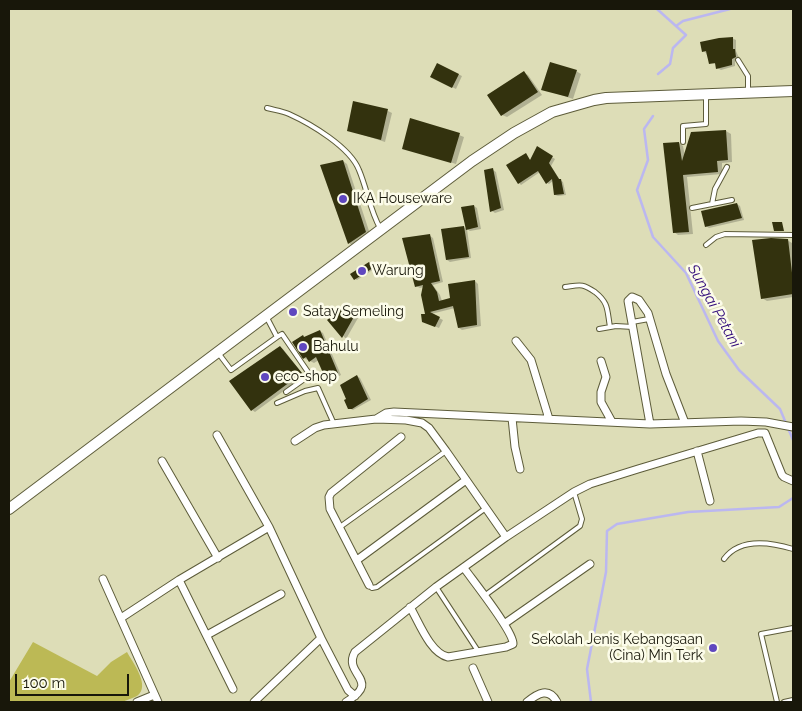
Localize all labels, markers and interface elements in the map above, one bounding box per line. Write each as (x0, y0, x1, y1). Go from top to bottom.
place label: IKA Houseware (353, 191, 452, 207)
marker: IKA Houseware (337, 193, 349, 205)
water label: Sungai Petani (684, 261, 744, 351)
place label: Warung (372, 263, 424, 279)
marker: Warung (356, 265, 368, 277)
place label: Satay Semeling (303, 304, 404, 320)
marker: Satay Semeling (287, 306, 299, 318)
place label: Bahulu (313, 339, 359, 355)
marker: Bahulu (297, 341, 309, 353)
place label: eco-shop (275, 369, 337, 385)
marker: eco-shop (259, 371, 271, 383)
place label: Sekolah Jenis Kebangsaan (Cina) Min Terk (531, 632, 703, 664)
marker: Sekolah Jenis Kebangsaan (Cina) Min Terk (707, 642, 719, 654)
scale bar (18, 664, 131, 696)
text: 100 m (23, 674, 65, 692)

